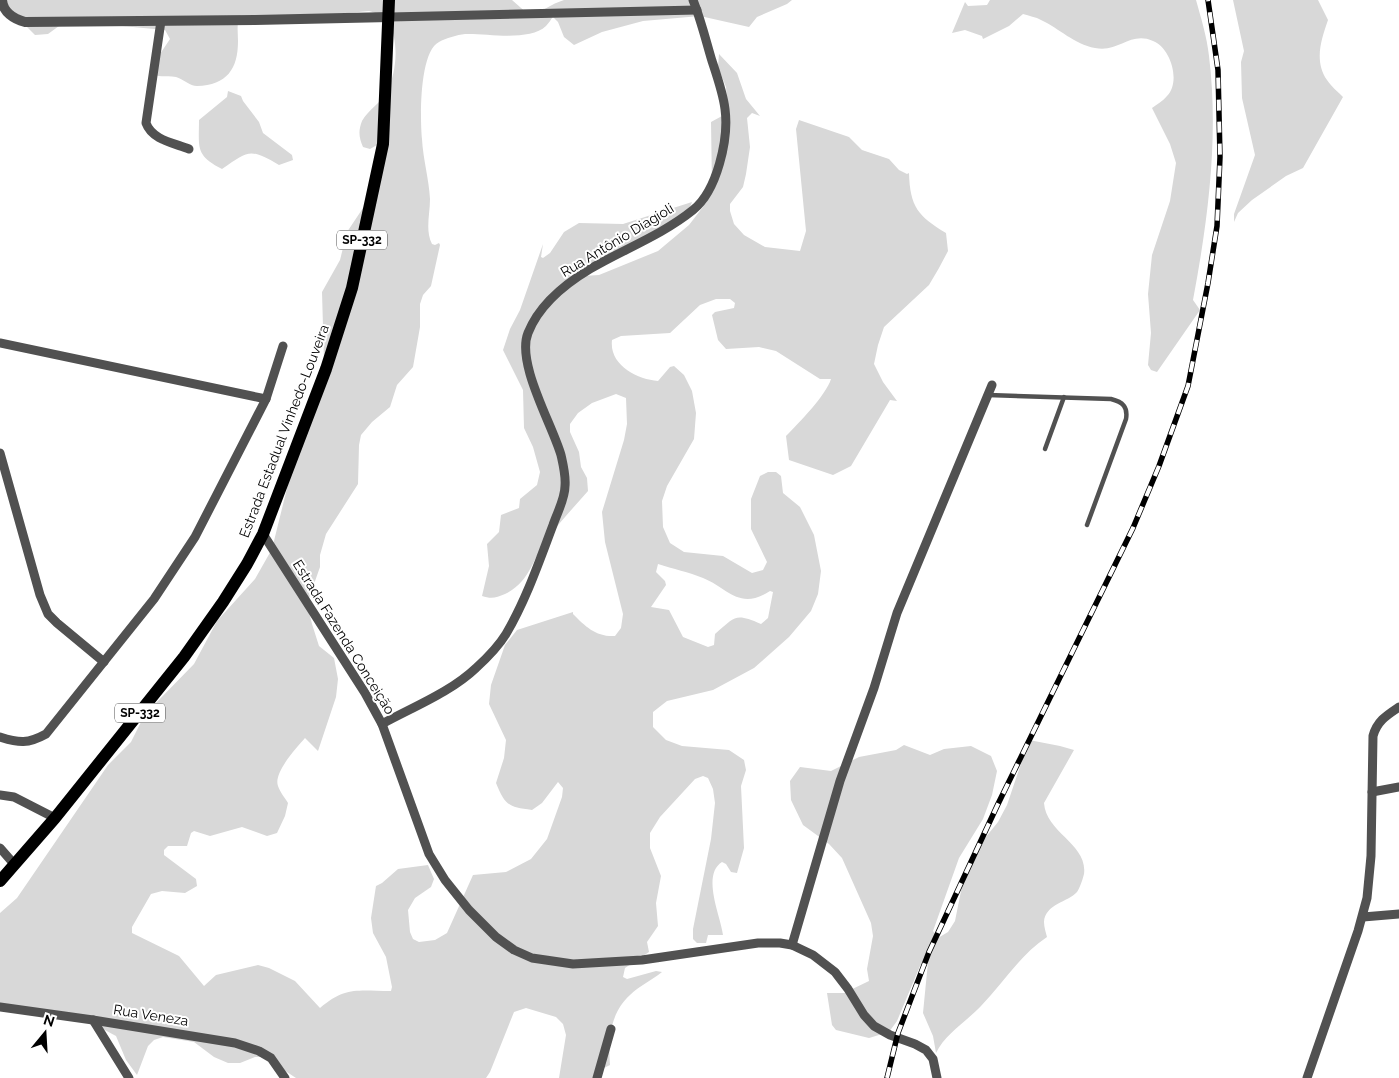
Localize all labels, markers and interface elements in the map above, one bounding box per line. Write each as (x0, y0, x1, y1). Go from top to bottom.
street label: Rua Antônio Diagioli (557, 200, 677, 280)
road number: SP-332 (337, 230, 387, 250)
street label: Estrada Estadual Vinhedo-Louveira (236, 322, 332, 540)
street label: Estrada Fazenda Conceição (290, 557, 398, 717)
road number: SP-332 (115, 704, 165, 722)
street label: Rua Veneza (112, 1001, 190, 1029)
north arrow (20, 1008, 70, 1058)
text: N (41, 1011, 57, 1030)

